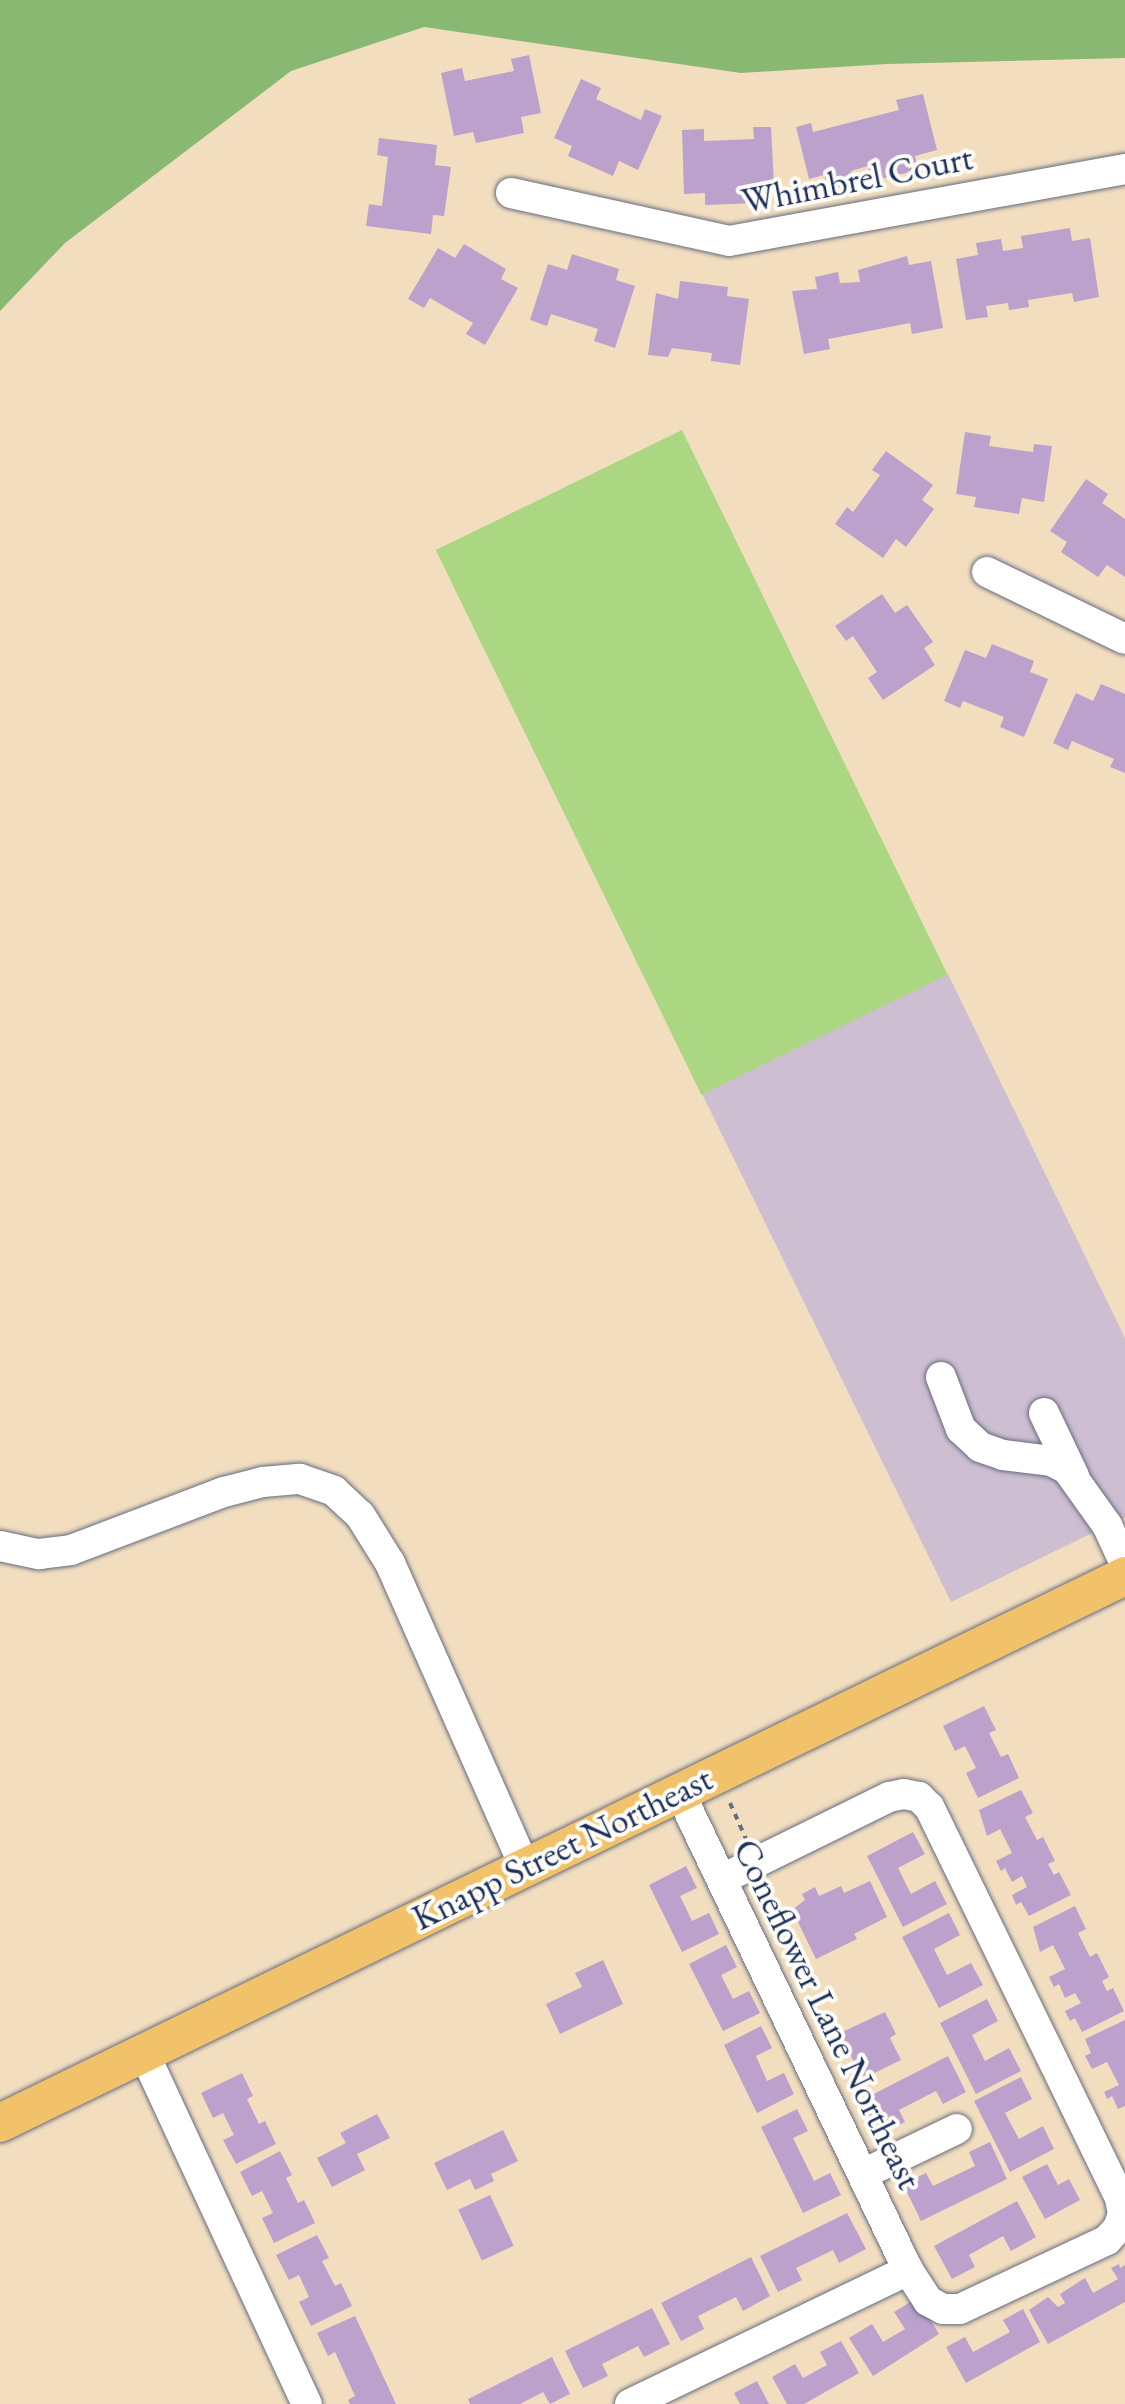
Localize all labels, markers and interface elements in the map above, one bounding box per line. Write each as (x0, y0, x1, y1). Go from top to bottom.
street label: Whimbrel Court (738, 135, 976, 223)
street label: Knapp Street Northeast (405, 1757, 719, 1939)
street label: Coneflower Lane Northeast (724, 1832, 932, 2196)

